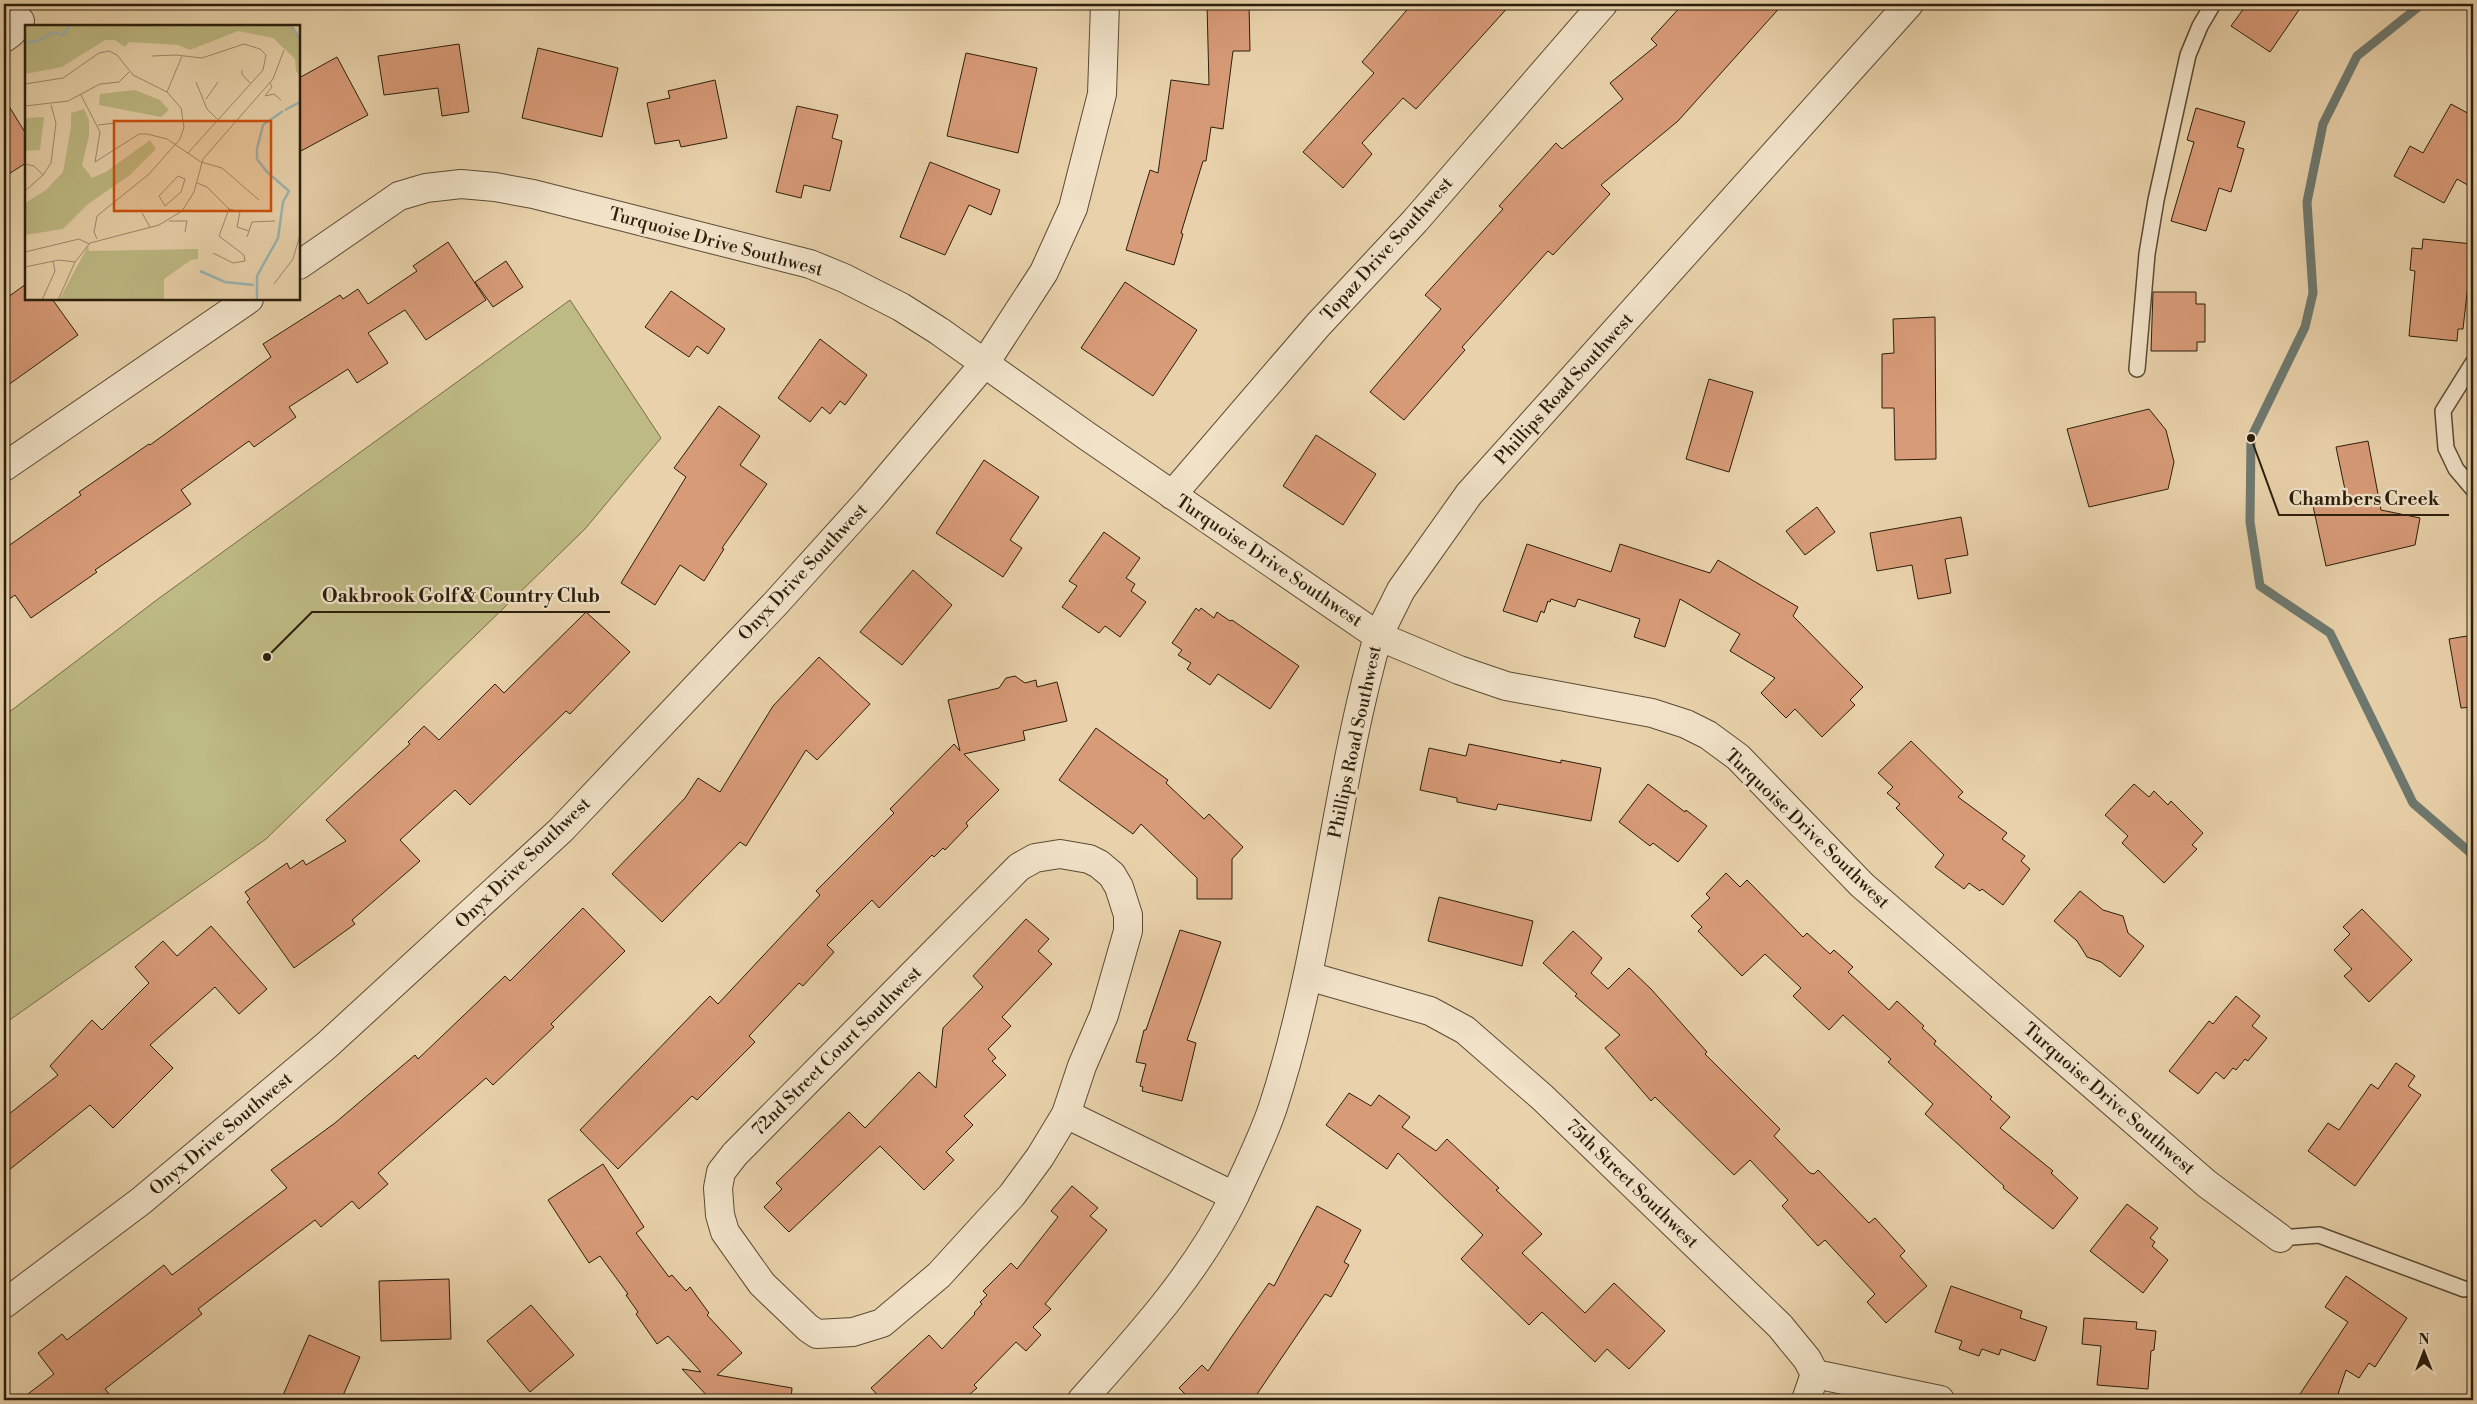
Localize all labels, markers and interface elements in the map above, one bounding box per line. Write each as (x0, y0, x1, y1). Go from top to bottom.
inset map (25, 25, 300, 300)
street label: Topaz Drive Southwest (1316, 172, 1458, 326)
street label: Turquoise Drive Southwest (607, 202, 826, 282)
street label: Phillips Road Southwest (1490, 308, 1639, 470)
callout: Chambers Creek (2279, 481, 2449, 515)
text: Chambers Creek (2289, 487, 2440, 511)
street label: Turquoise Drive Southwest (1171, 490, 1367, 633)
street label: Onyx Drive Southwest (733, 498, 873, 645)
callout: Oakbrook Golf & Country Club (312, 578, 610, 612)
text: Oakbrook Golf & Country Club (322, 584, 600, 608)
street label: Phillips Road Southwest (1323, 643, 1387, 841)
street label: Turquoise Drive Southwest (1720, 744, 1895, 914)
street label: Onyx Drive Southwest (450, 792, 596, 934)
street label: 72nd Street Court Southwest (747, 961, 927, 1141)
street label: Turquoise Drive Southwest (2018, 1018, 2200, 1180)
street label: Onyx Drive Southwest (145, 1067, 298, 1200)
street label: 75th Street Southwest (1561, 1115, 1704, 1254)
north arrow (2400, 1326, 2450, 1376)
text: N (2418, 1331, 2430, 1349)

